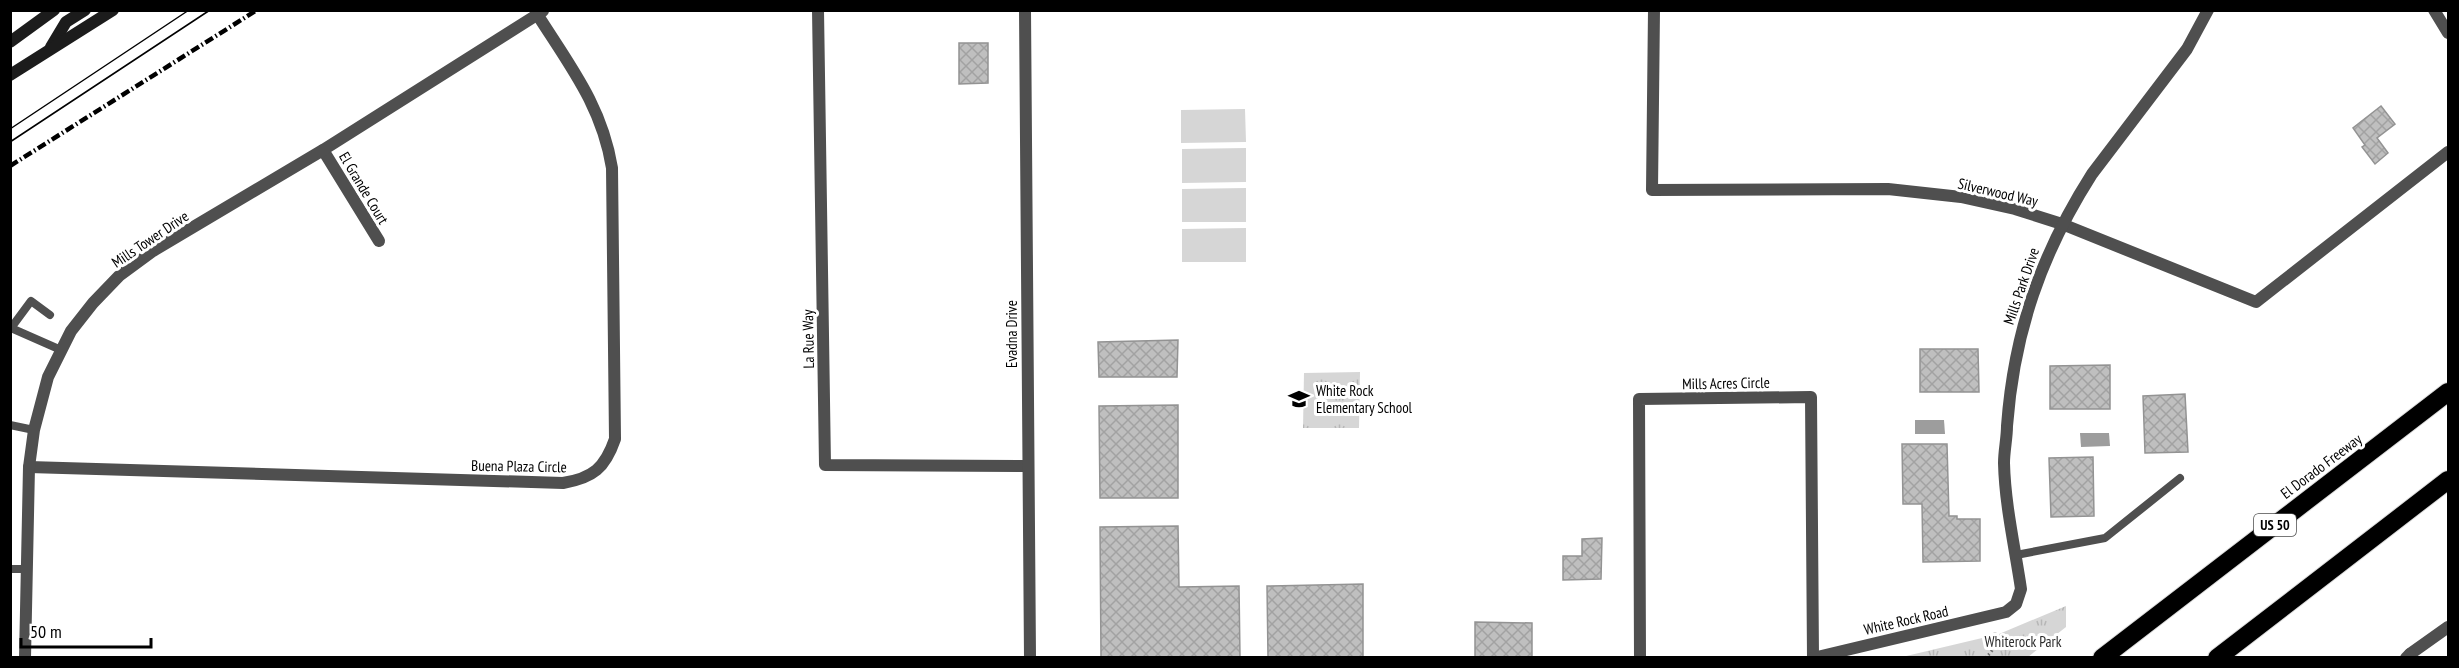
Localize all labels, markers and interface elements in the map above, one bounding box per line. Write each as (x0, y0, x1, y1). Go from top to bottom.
street label: El Grande Court (335, 148, 393, 228)
street label: Silverwood Way (1956, 174, 2040, 211)
street label: Mills Tower Drive (108, 206, 192, 272)
street label: Mills Park Drive (1999, 245, 2043, 327)
street label: Evadna Drive (1002, 300, 1021, 368)
street label: La Rue Way (798, 309, 818, 369)
street label: Mills Acres Circle (1682, 373, 1770, 393)
place label: White Rock Elementary School (1316, 381, 1413, 417)
school or university icon: White Rock Elementary School (1287, 387, 1311, 411)
street label: El Dorado Freeway (2277, 429, 2366, 503)
street label: Buena Plaza Circle (471, 456, 567, 476)
road number: US 50 (2254, 514, 2296, 536)
street label: White Rock Road (1862, 601, 1950, 639)
scale bar (21, 611, 152, 649)
text: 50 m (30, 620, 62, 643)
park label: Whiterock Park (1985, 632, 2062, 651)

